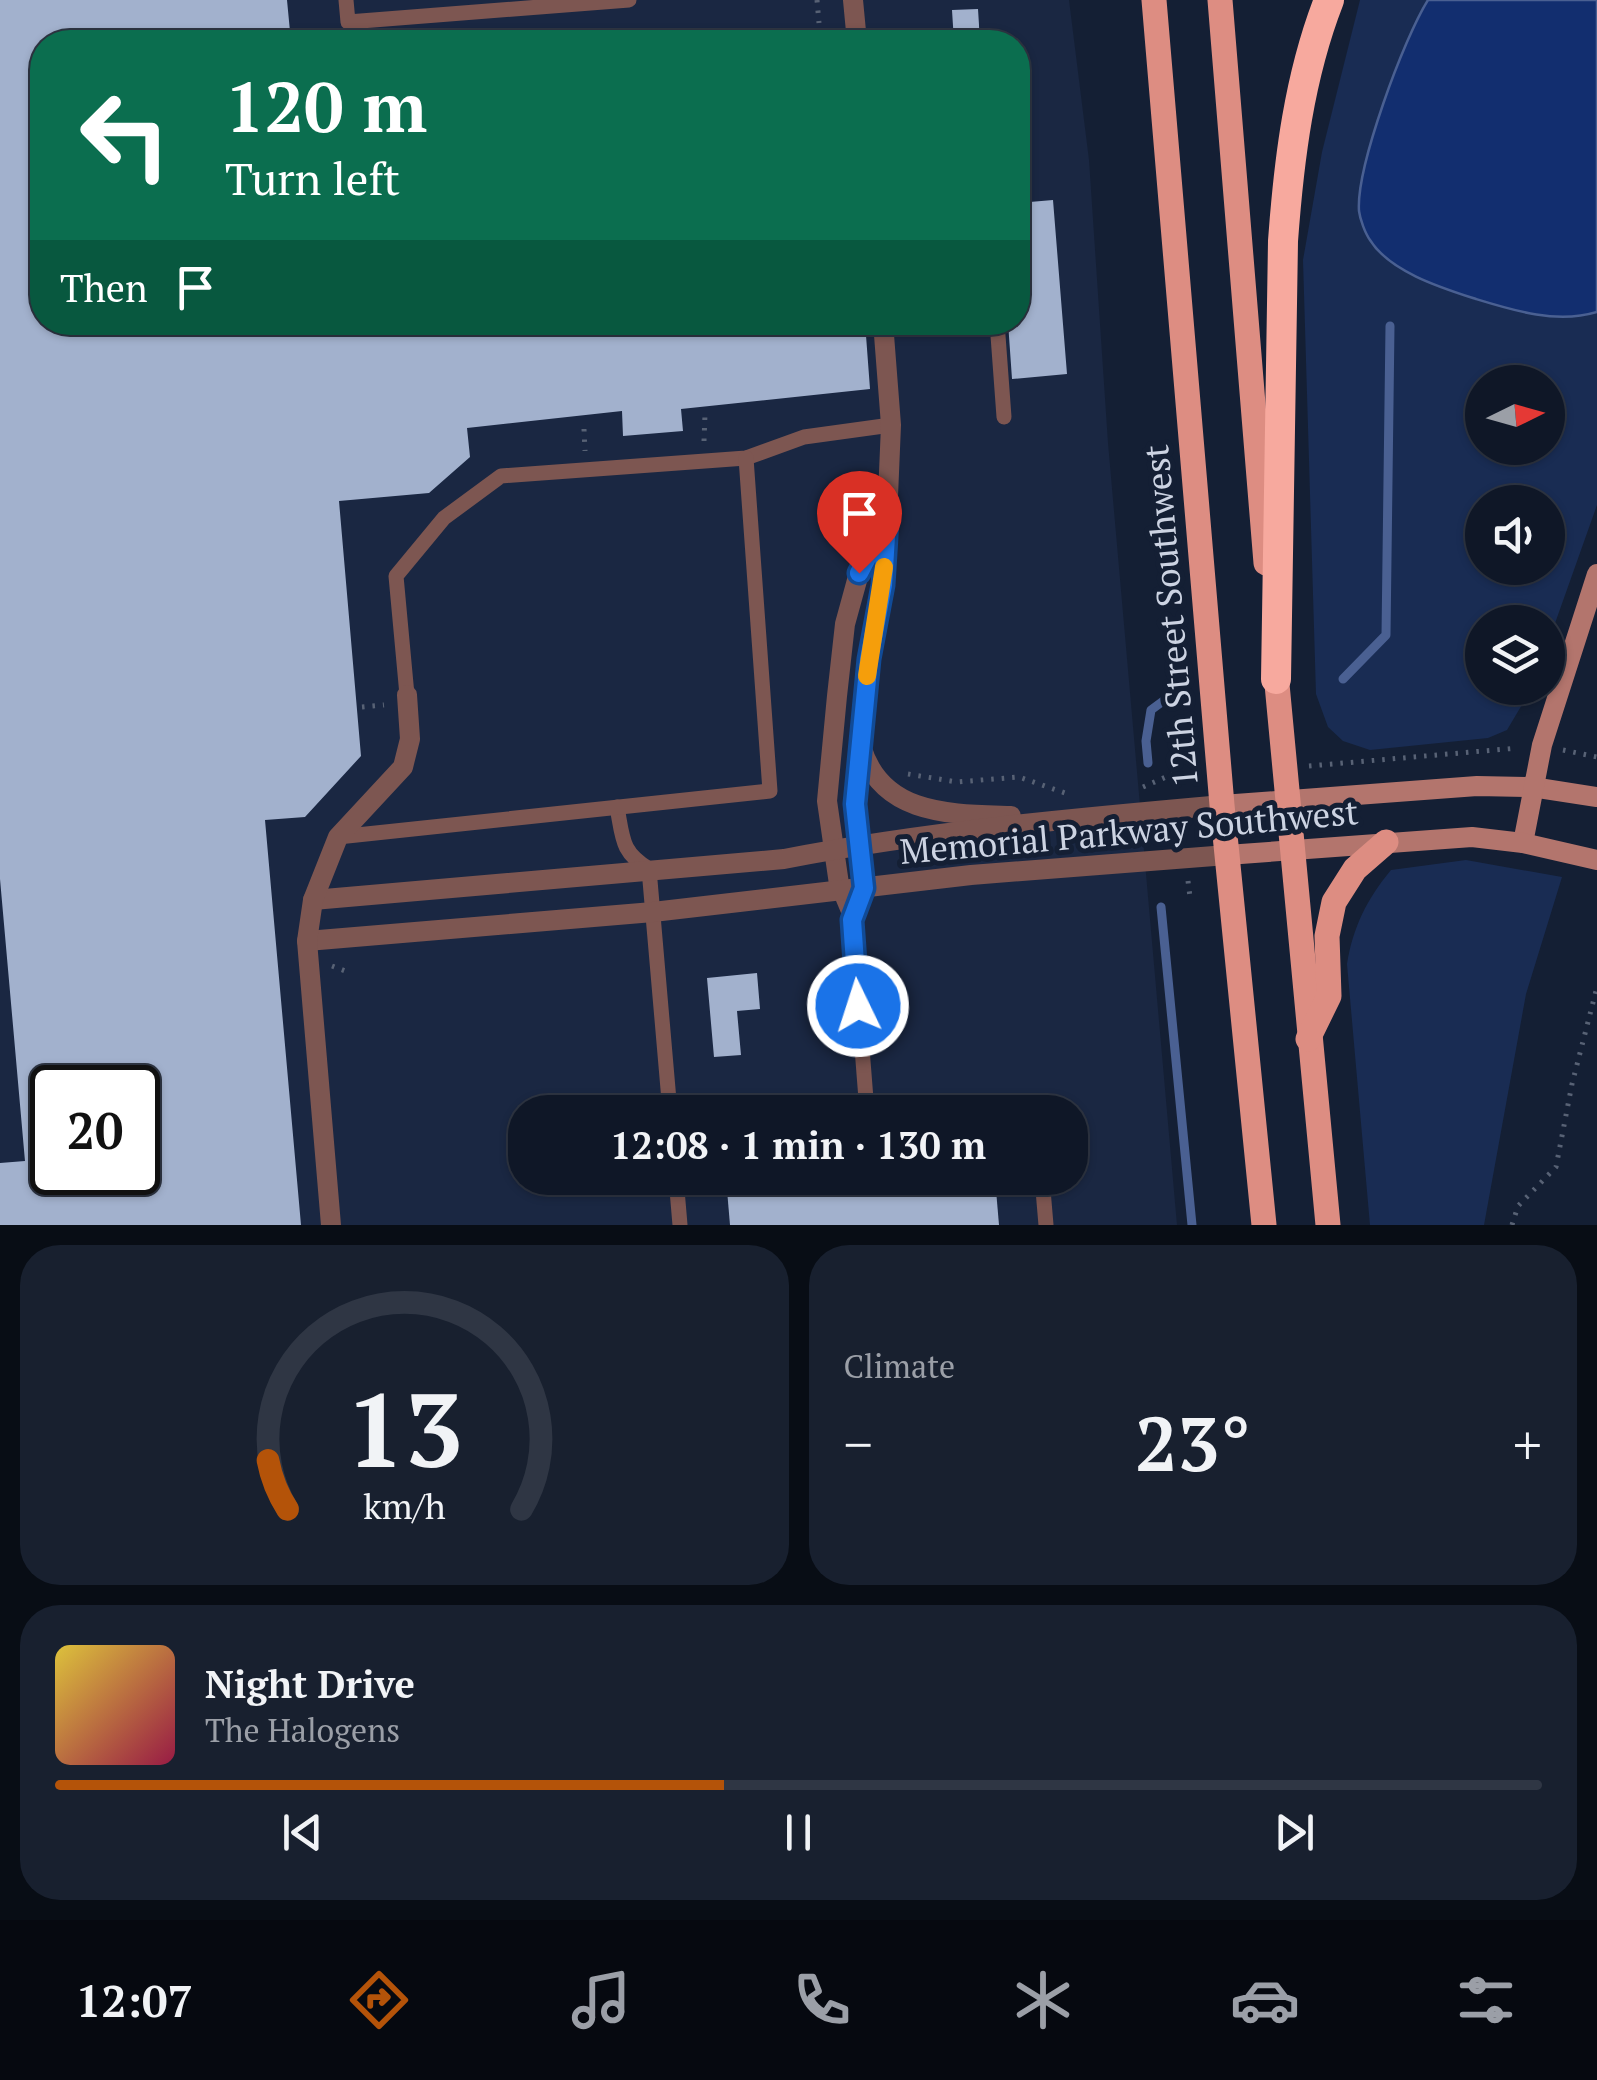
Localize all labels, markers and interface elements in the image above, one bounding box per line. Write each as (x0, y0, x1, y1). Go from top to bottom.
text: 120 m (225, 59, 427, 152)
icon: left (60, 70, 190, 200)
text: Turn left (225, 148, 400, 208)
icon: arrive (168, 260, 223, 315)
text: Then (60, 263, 148, 313)
north arrow (1465, 365, 1565, 465)
map controls (1465, 365, 1565, 705)
street label: 12th Street Southwest (1132, 443, 1208, 789)
pin (817, 471, 902, 574)
button: sound (1465, 485, 1565, 585)
icon: arrive (832, 486, 887, 541)
button: layers (1465, 605, 1565, 705)
street label: Memorial Parkway Southwest (898, 788, 1360, 874)
position arrow (806, 954, 910, 1058)
speed limit sign: 20 (30, 1065, 160, 1195)
text: 12:08 · 1 min · 130 m (610, 1120, 986, 1170)
text: Climate (844, 1345, 955, 1387)
text: 13 (345, 1359, 463, 1497)
text: 23° (1135, 1393, 1251, 1492)
text: − (844, 1407, 873, 1480)
text: + (1513, 1407, 1542, 1480)
text: km/h (363, 1482, 446, 1529)
text: Night Drive (205, 1659, 415, 1709)
text: The Halogens (205, 1709, 400, 1751)
icon: previous (275, 1805, 330, 1860)
icon: pause (771, 1805, 826, 1860)
icon: next (1267, 1805, 1322, 1860)
icon: directions (344, 1965, 414, 2035)
icon: music (566, 1965, 636, 2035)
icon: phone (787, 1965, 857, 2035)
icon: climate (1008, 1965, 1078, 2035)
icon: car (1230, 1965, 1300, 2035)
icon: filters (1451, 1965, 1521, 2035)
text: 12:07 (76, 1970, 193, 2030)

